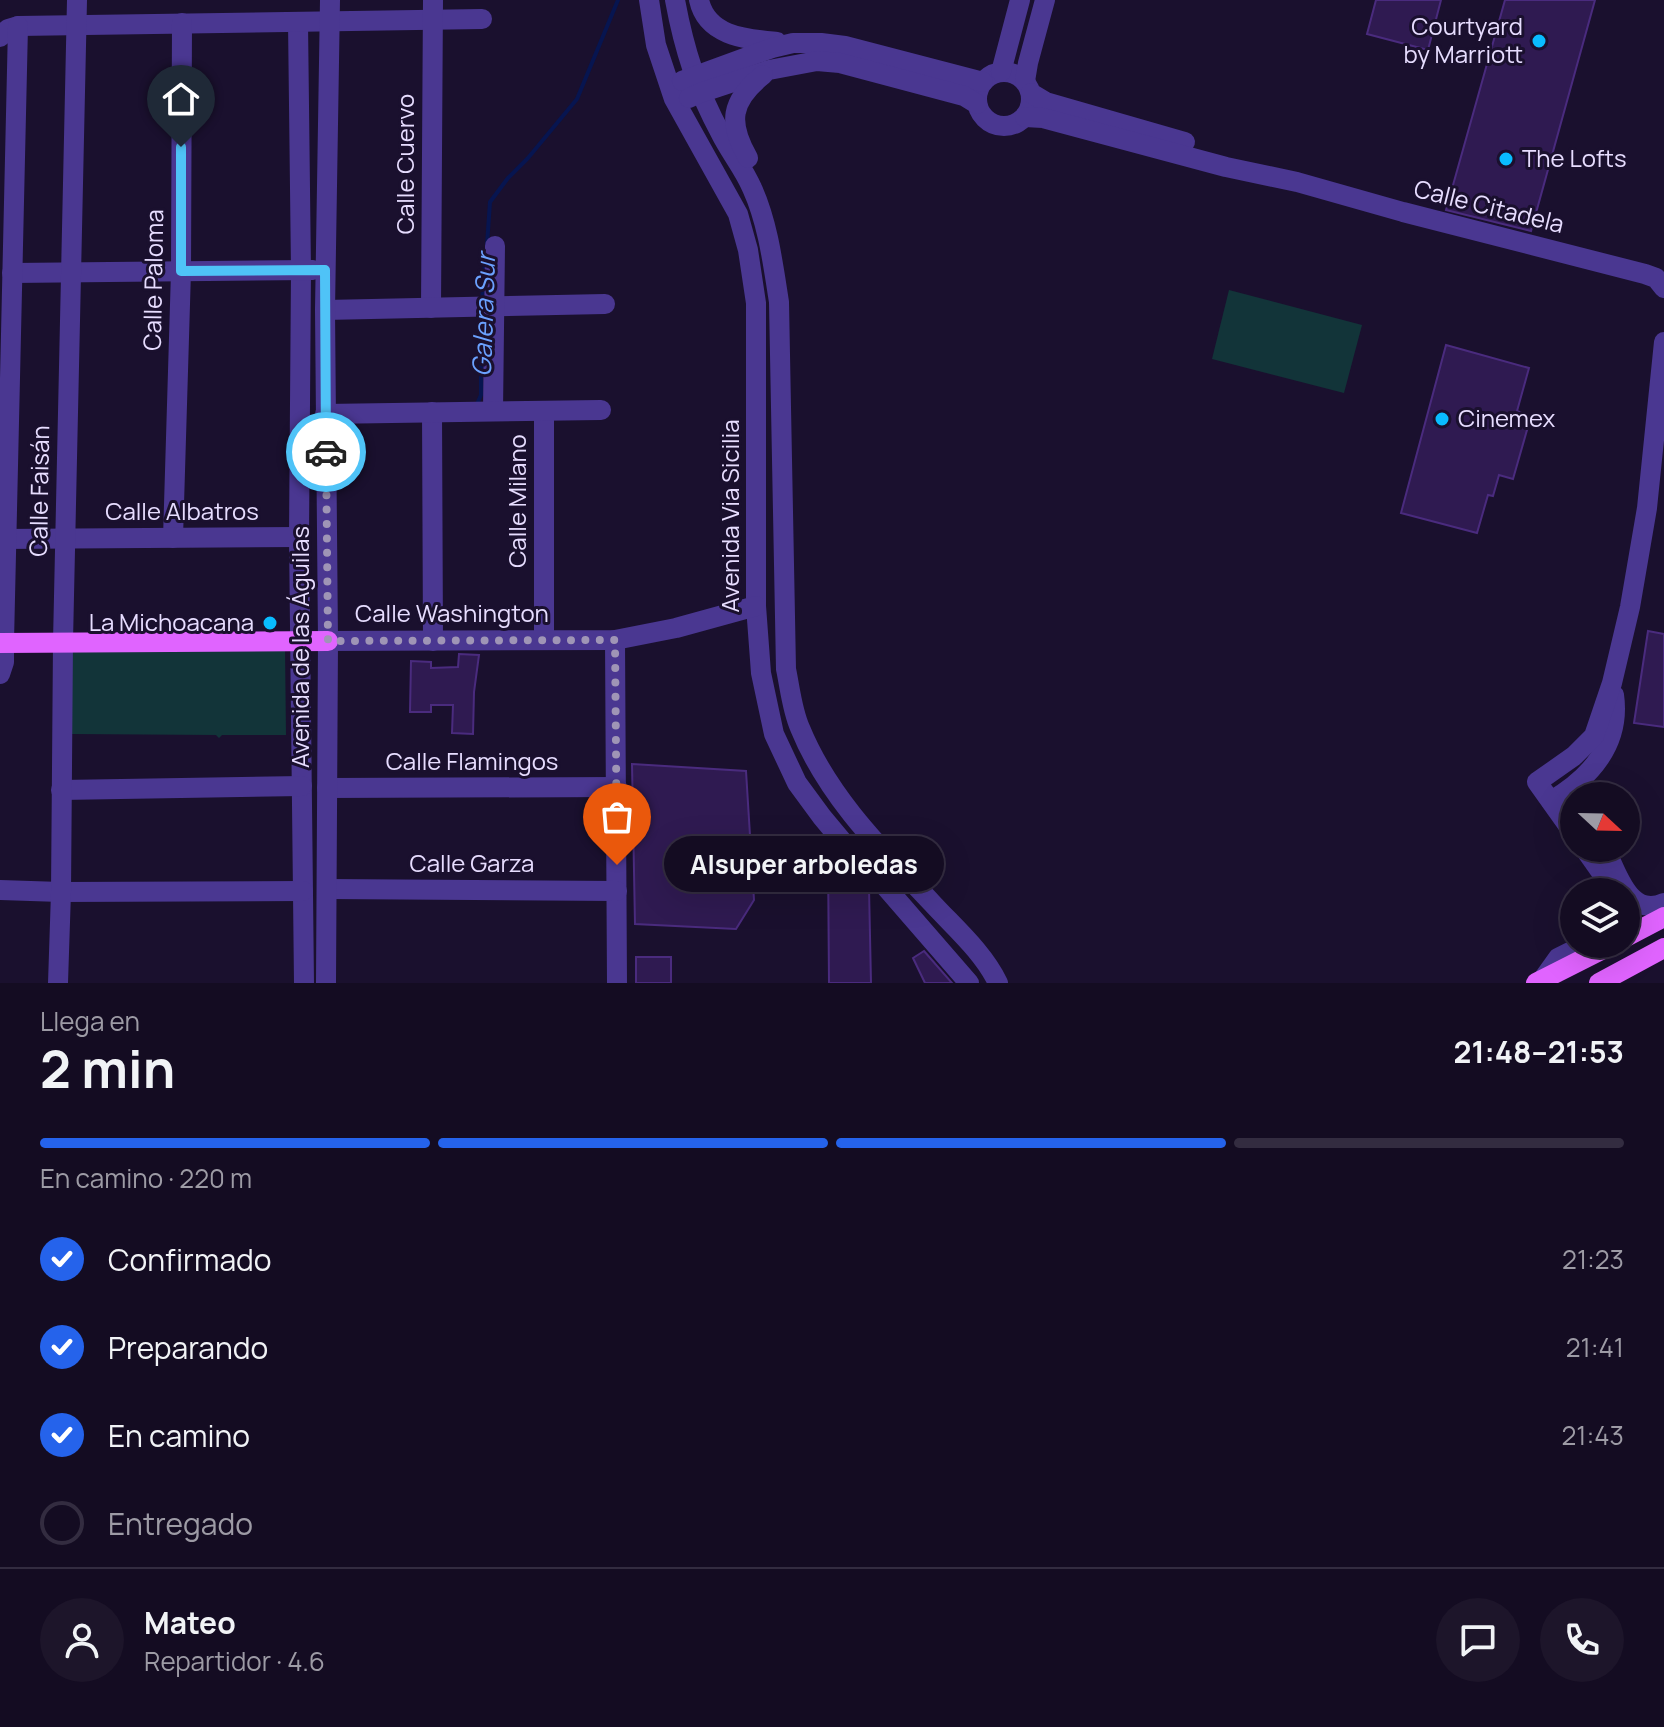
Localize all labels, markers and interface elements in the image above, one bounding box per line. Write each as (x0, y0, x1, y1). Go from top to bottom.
place label: Courtyard by Marriott (1404, 9, 1523, 70)
marker: Courtyard by Marriott (1530, 32, 1548, 50)
pin (147, 65, 215, 147)
icon: home (159, 77, 203, 121)
street label: Calle Cuervo (388, 94, 421, 234)
place label: The Lofts (1522, 141, 1627, 174)
marker: The Lofts (1497, 150, 1515, 168)
street label: Calle Citadela (1411, 171, 1568, 240)
street label: Calle Paloma (135, 209, 170, 351)
water label: Galera Sur (463, 249, 503, 377)
place label: Cinemex (1458, 401, 1555, 434)
marker: Cinemex (1433, 410, 1451, 428)
courier (286, 412, 366, 492)
street label: Avenida Via Sicilia (713, 419, 746, 613)
street label: Calle Faisán (21, 425, 56, 557)
icon: car (304, 430, 348, 474)
street label: Calle Milano (500, 434, 533, 568)
street label: Calle Albatros (105, 494, 259, 527)
street label: Avenida de las Águilas (283, 526, 316, 768)
street label: Calle Washington (355, 596, 549, 629)
place label: La Michoacana (89, 605, 254, 638)
marker: La Michoacana (261, 614, 279, 632)
street label: Calle Flamingos (386, 744, 558, 777)
north arrow (1560, 782, 1640, 862)
map controls (1560, 782, 1640, 958)
pin (583, 783, 651, 865)
icon: bag (595, 795, 639, 839)
callout: Alsuper arboledas (665, 837, 945, 893)
street label: Calle Garza (410, 846, 534, 879)
text: Alsuper arboledas (690, 846, 918, 882)
button: layers (1560, 878, 1640, 958)
text: Llega en (40, 1003, 140, 1039)
text: 21:48–21:53 (1454, 1031, 1624, 1072)
text: 2 min (40, 1033, 175, 1104)
text: En camino · 220 m (40, 1160, 252, 1196)
icon: check (40, 1237, 84, 1281)
text: Confirmado (108, 1239, 272, 1280)
text: 21:23 (1562, 1241, 1624, 1277)
icon: check (40, 1325, 84, 1369)
text: Preparando (108, 1327, 268, 1368)
text: 21:41 (1566, 1329, 1624, 1365)
icon: check (40, 1413, 84, 1457)
text: En camino (108, 1415, 250, 1456)
text: 21:43 (1562, 1417, 1624, 1453)
text: Entregado (108, 1503, 253, 1544)
button: person (40, 1598, 124, 1682)
button: chat (1436, 1598, 1520, 1682)
button: phone (1540, 1598, 1624, 1682)
text: Mateo (144, 1602, 236, 1643)
text: Repartidor · 4.6 (144, 1643, 325, 1679)

